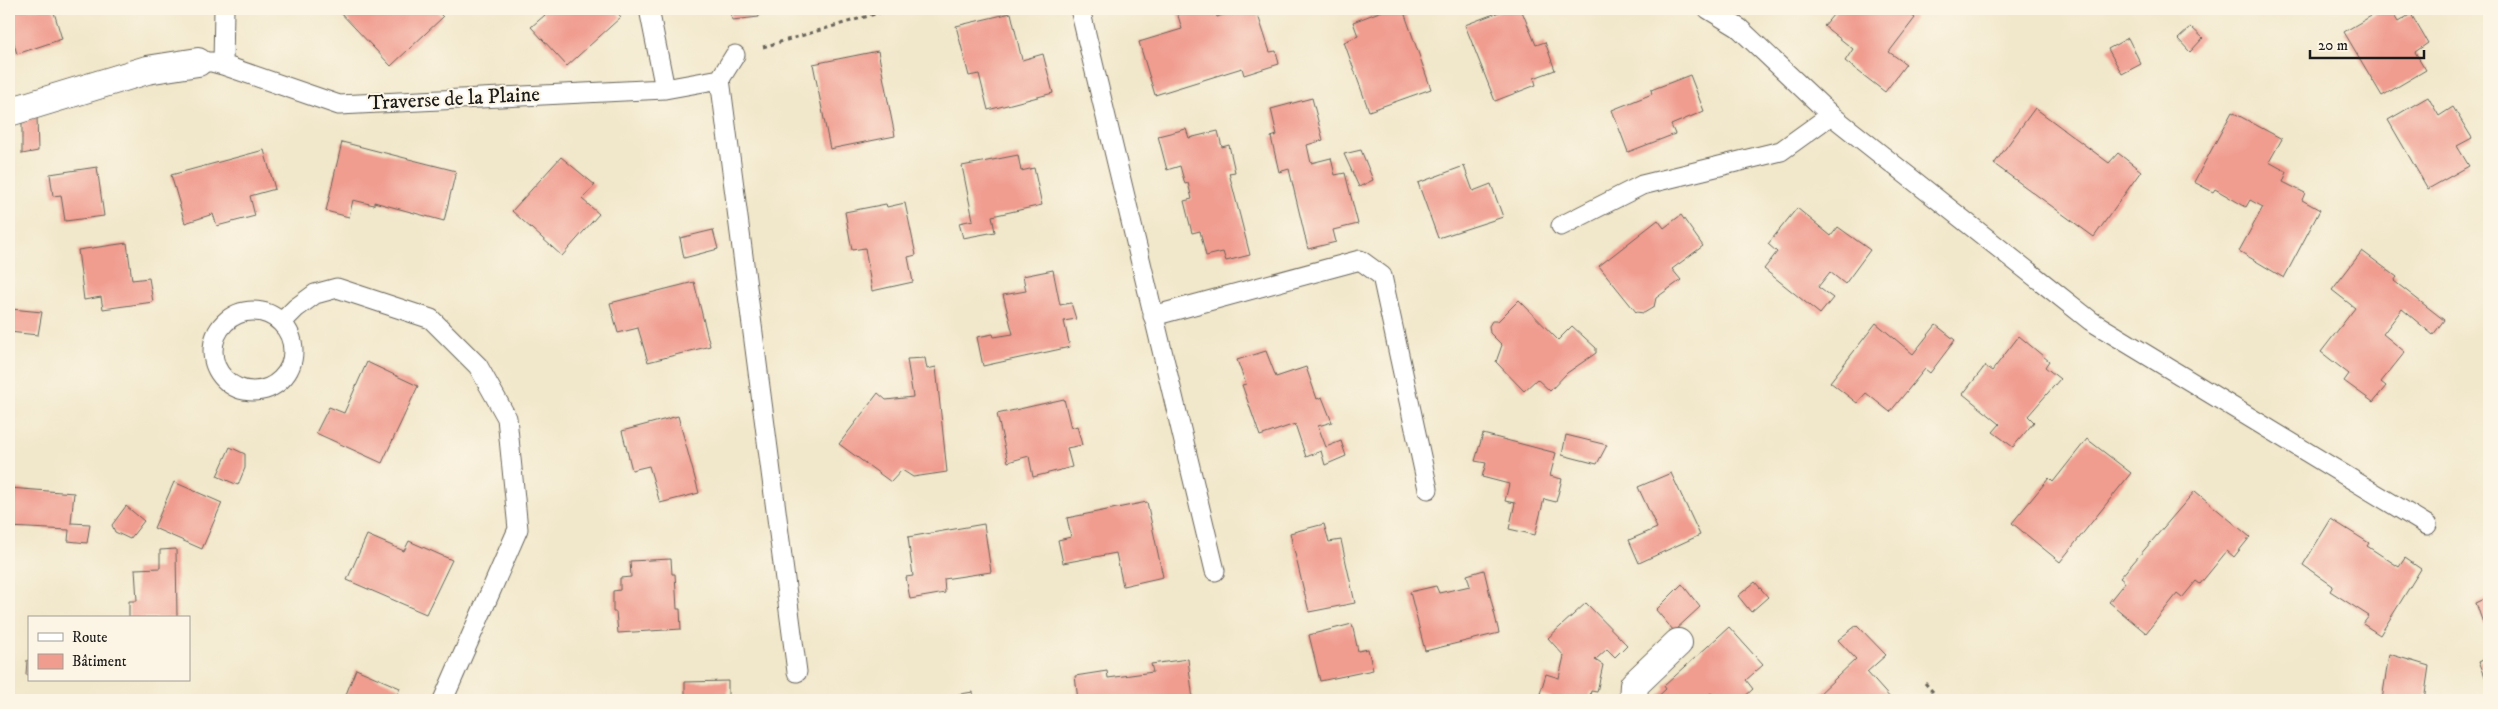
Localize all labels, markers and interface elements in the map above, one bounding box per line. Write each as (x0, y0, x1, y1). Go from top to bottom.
scale bar (2310, 28, 2424, 60)
text: 20 m (2318, 36, 2348, 55)
street label: Traverse de la Plaine (367, 81, 541, 116)
legend (28, 616, 190, 682)
text: Route (72, 628, 107, 647)
text: Bâtiment (72, 652, 127, 671)

